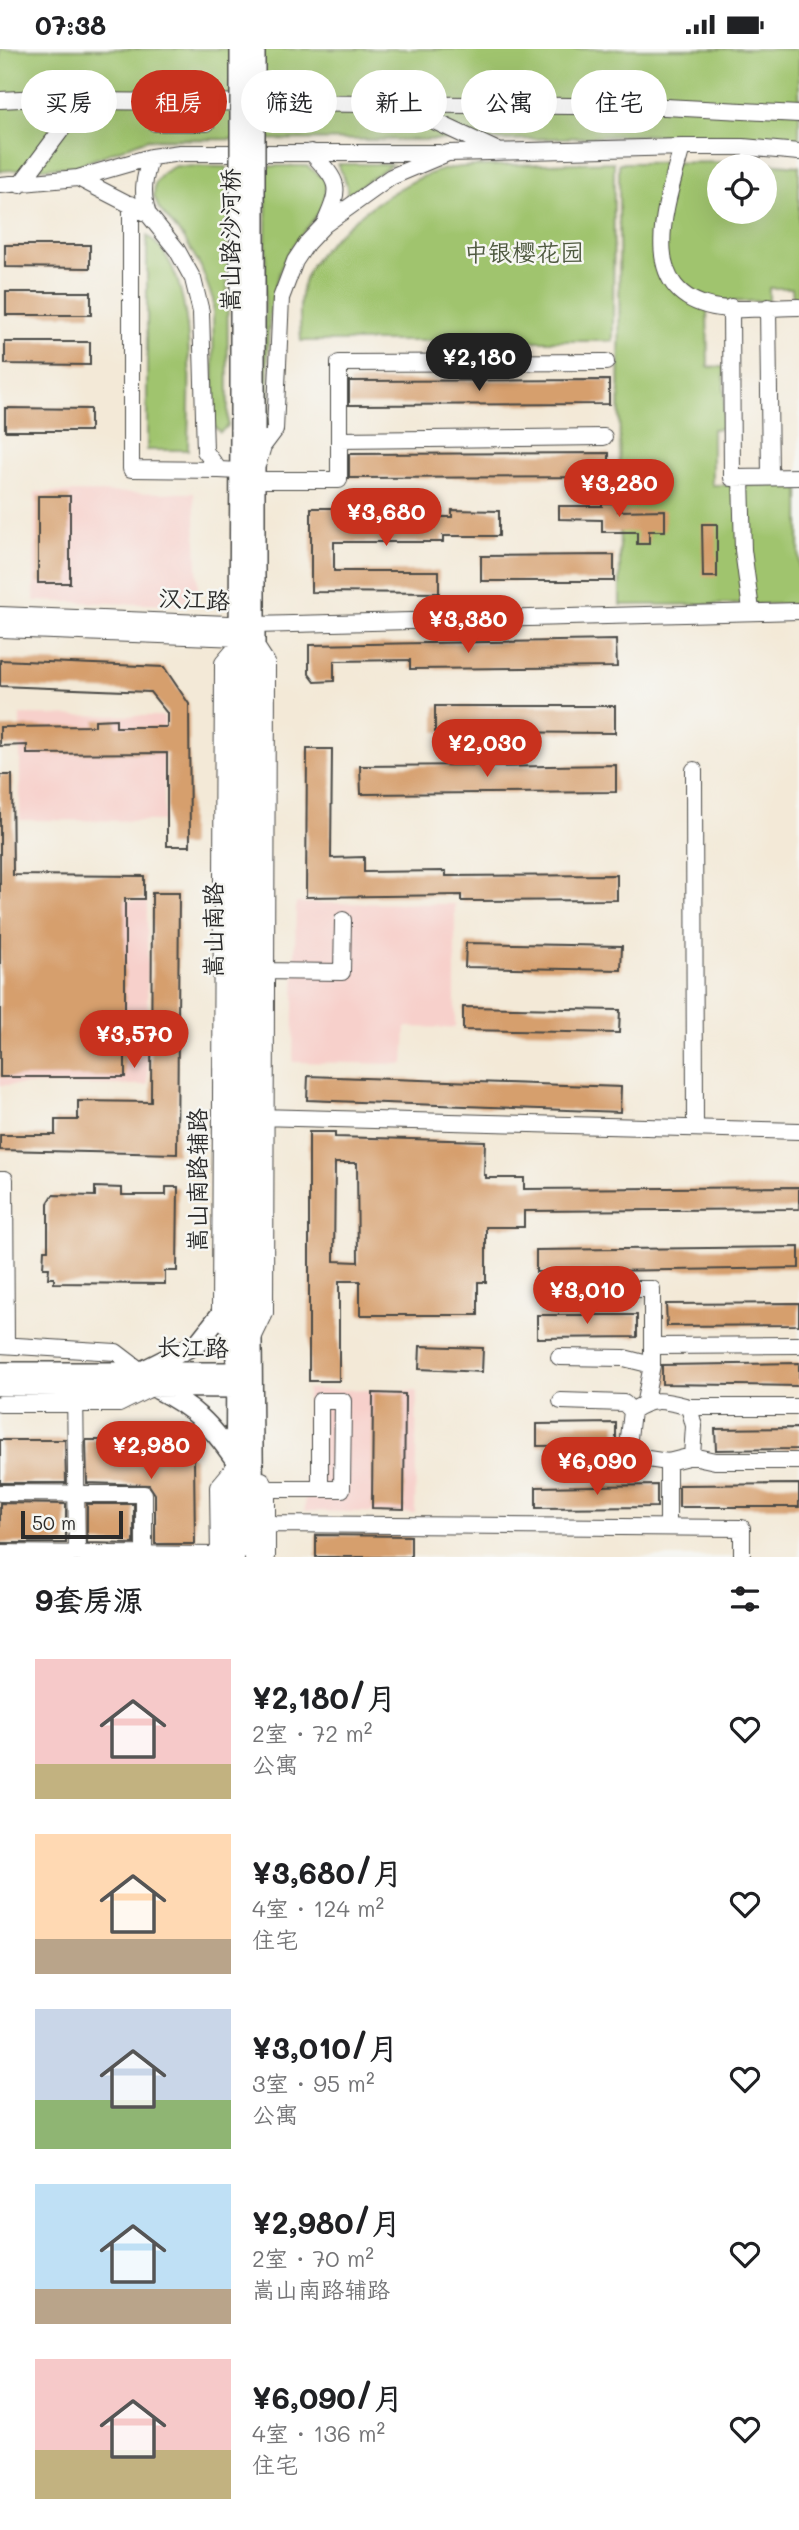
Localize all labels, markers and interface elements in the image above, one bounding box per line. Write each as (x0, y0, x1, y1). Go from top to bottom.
text: 07:38 (35, 8, 106, 42)
chip: 买房 (21, 70, 117, 133)
chip: 租房 (131, 70, 227, 133)
chip: 筛选 (241, 70, 337, 133)
chip: 新上 (351, 70, 447, 133)
chip: 公寓 (461, 70, 557, 133)
chip: 住宅 (571, 70, 667, 133)
map controls (707, 154, 777, 224)
button: locate (707, 154, 777, 224)
street label: 嵩山路沙河桥 (214, 168, 245, 312)
park label: 中银樱花园 (464, 236, 584, 267)
pin: ¥2,180 (422, 333, 536, 393)
text: ¥2,180 (442, 341, 516, 371)
pin: ¥3,280 (562, 459, 676, 519)
text: ¥3,280 (580, 467, 658, 497)
pin: ¥3,680 (329, 489, 443, 548)
text: ¥3,680 (347, 496, 425, 526)
street label: 汉江路 (158, 582, 231, 615)
pin: ¥3,380 (411, 595, 525, 655)
text: ¥3,380 (429, 603, 507, 633)
pin: ¥2,030 (430, 719, 544, 779)
text: ¥2,030 (448, 727, 526, 757)
street label: 嵩山南路 (197, 882, 228, 978)
pin: ¥3,570 (77, 1011, 191, 1070)
text: ¥3,570 (96, 1018, 172, 1048)
street label: 嵩山南路辅路 (181, 1108, 212, 1252)
pin: ¥3,010 (530, 1267, 644, 1326)
text: ¥3,010 (549, 1274, 625, 1304)
street label: 长江路 (157, 1330, 229, 1363)
pin: ¥2,980 (94, 1421, 208, 1481)
text: ¥2,980 (112, 1429, 190, 1459)
pin: ¥6,090 (540, 1437, 654, 1497)
text: ¥6,090 (557, 1445, 637, 1475)
scale bar (21, 1508, 122, 1540)
text: 50 m (32, 1510, 76, 1535)
text: 9套房源 (35, 1579, 143, 1619)
icon: filters (726, 1580, 764, 1618)
text: ¥2,180/月 (252, 1677, 396, 1717)
icon: home (91, 1687, 175, 1771)
icon: heart (726, 1710, 764, 1748)
text: 2室 · 72 m² (252, 1718, 373, 1748)
text: 公寓 (252, 1749, 298, 1779)
text: ¥3,680/月 (252, 1852, 402, 1892)
icon: home (91, 1862, 175, 1946)
icon: heart (726, 1885, 764, 1923)
text: 4室 · 124 m² (252, 1893, 384, 1923)
text: 住宅 (252, 1924, 298, 1954)
text: ¥3,010/月 (252, 2027, 398, 2067)
icon: home (91, 2037, 175, 2121)
icon: heart (726, 2060, 764, 2098)
text: 3室 · 95 m² (252, 2068, 375, 2098)
text: 公寓 (252, 2099, 298, 2129)
text: ¥2,980/月 (252, 2202, 401, 2242)
icon: home (91, 2212, 175, 2296)
icon: heart (726, 2235, 764, 2273)
text: 2室 · 70 m² (252, 2243, 374, 2273)
text: 嵩山南路辅路 (252, 2274, 390, 2304)
text: ¥6,090/月 (252, 2377, 403, 2417)
icon: home (91, 2387, 175, 2471)
icon: heart (726, 2410, 764, 2448)
text: 4室 · 136 m² (252, 2418, 385, 2448)
text: 住宅 (252, 2449, 298, 2479)

